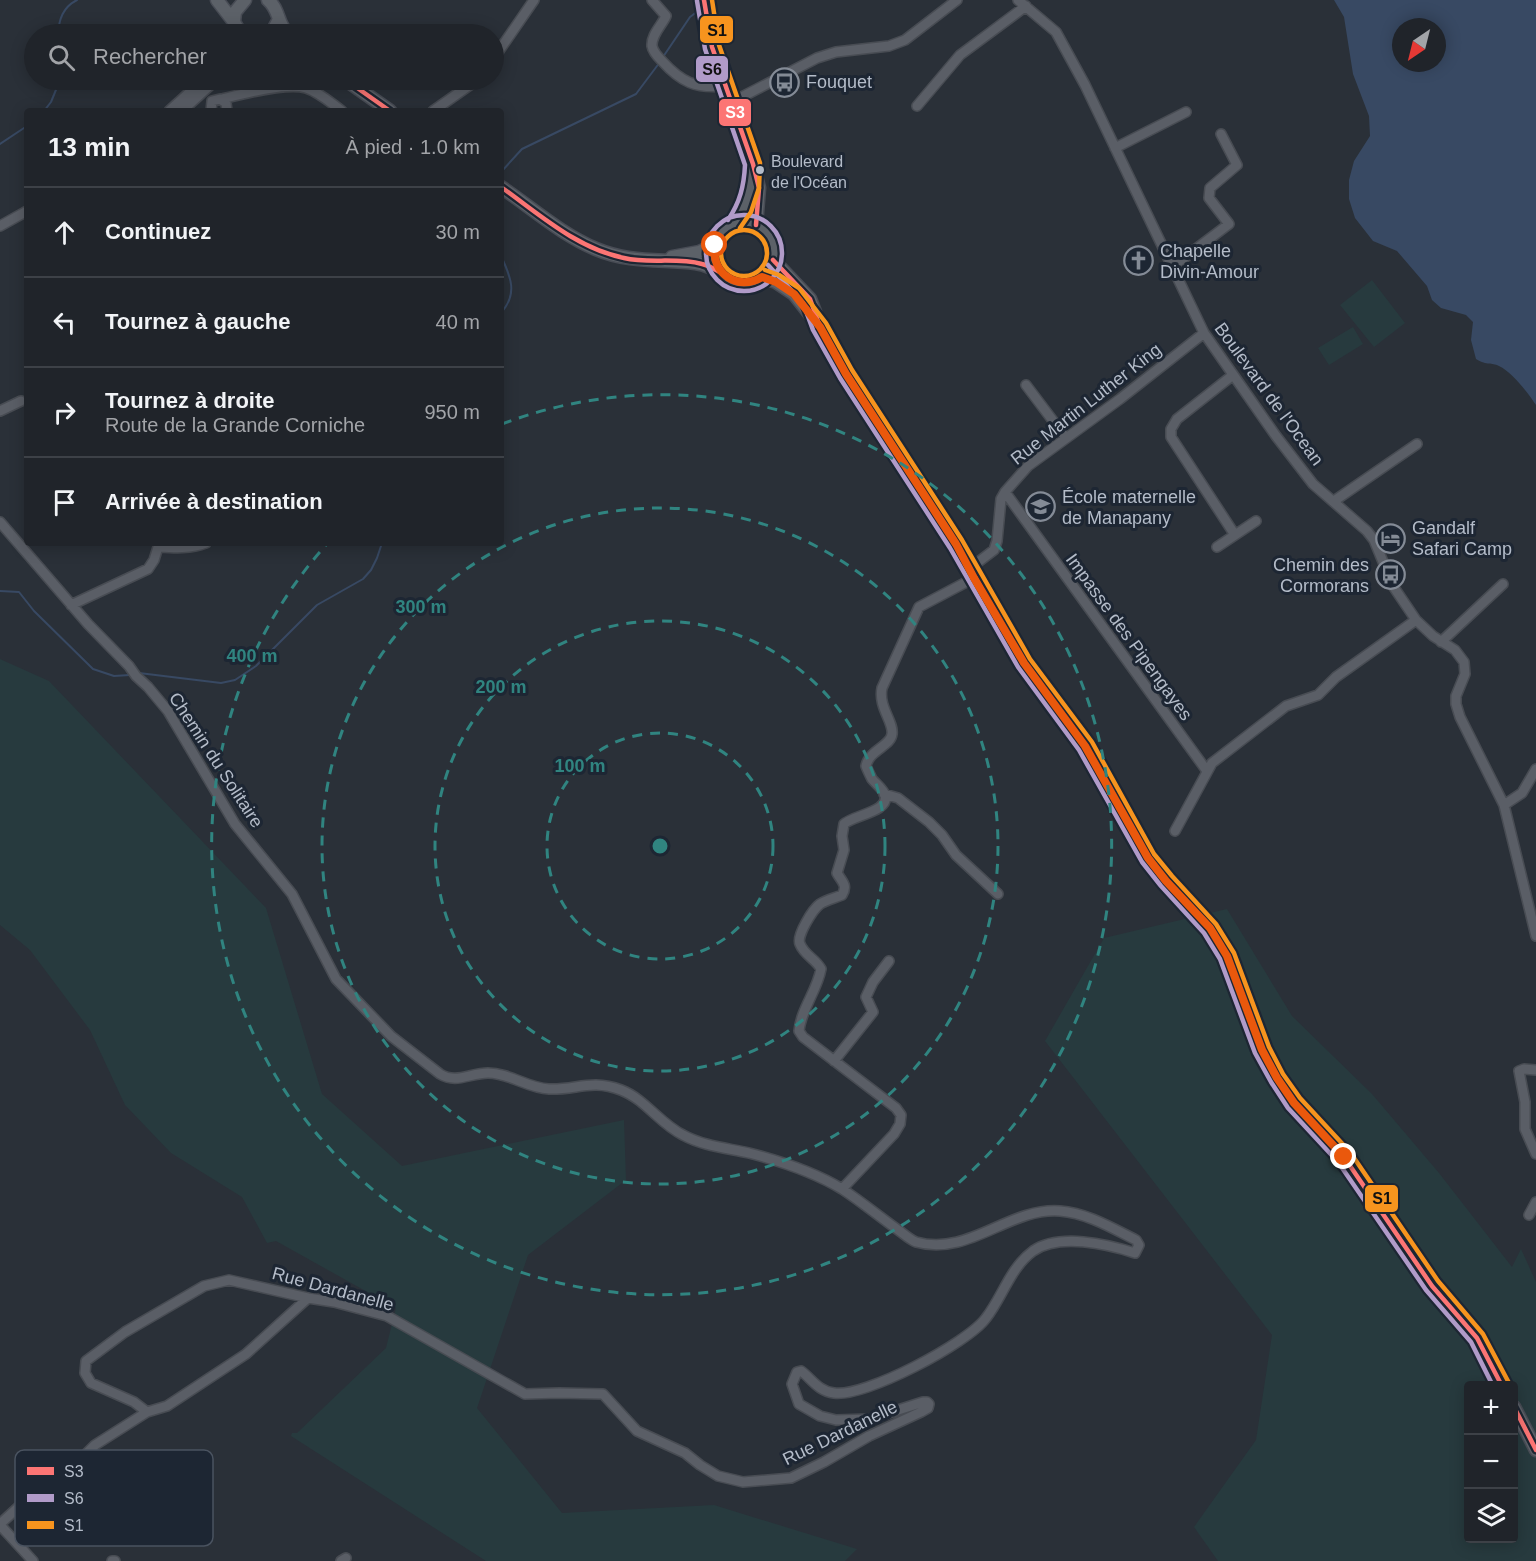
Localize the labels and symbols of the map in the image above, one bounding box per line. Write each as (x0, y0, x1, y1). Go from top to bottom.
line badge: S1 (699, 15, 734, 44)
north arrow (1392, 18, 1446, 72)
text: S1 (707, 22, 727, 39)
line badge: S6 (695, 55, 729, 83)
text: S6 (702, 61, 722, 78)
bus stop icon: Fouquet (769, 66, 801, 98)
place label: Fouquet (806, 72, 872, 92)
line badge: S3 (718, 98, 752, 127)
text: S3 (725, 104, 745, 121)
place label: Boulevard de l'Océan (771, 153, 847, 191)
marker: Boulevard de l'Océan (754, 164, 766, 176)
route start (701, 231, 727, 257)
place label: Chapelle Divin-Amour (1160, 241, 1259, 282)
church icon: Chapelle Divin-Amour (1123, 245, 1155, 277)
street label: Boulevard de l'Ocean (1210, 319, 1328, 469)
street label: Rue Martin Luther King (1007, 339, 1165, 469)
place label: École maternelle de Manapany (1062, 487, 1196, 528)
school or university icon: École maternelle de Manapany (1025, 491, 1057, 523)
place label: Gandalf Safari Camp (1412, 518, 1512, 559)
hotel icon: Gandalf Safari Camp (1375, 522, 1407, 554)
street label: Impasse des Pipengayes (1062, 550, 1196, 724)
place label: Chemin des Cormorans (1273, 555, 1369, 596)
bus stop icon: Chemin des Cormorans (1374, 559, 1406, 591)
text: 300 m (395, 597, 447, 617)
text: 400 m (226, 646, 278, 666)
text: 200 m (475, 677, 527, 697)
street label: Chemin du Solitaire (165, 689, 267, 831)
text: 100 m (554, 756, 606, 776)
centre of rings (650, 836, 670, 856)
route end (1330, 1143, 1356, 1169)
line badge: S1 (1364, 1184, 1399, 1213)
text: S1 (1372, 1190, 1392, 1207)
street label: Rue Dardanelle (270, 1263, 396, 1315)
street label: Rue Dardanelle (779, 1397, 901, 1469)
legend (15, 1450, 213, 1546)
text: S3 (64, 1463, 84, 1480)
text: S6 (64, 1490, 84, 1507)
text: S1 (64, 1517, 84, 1534)

